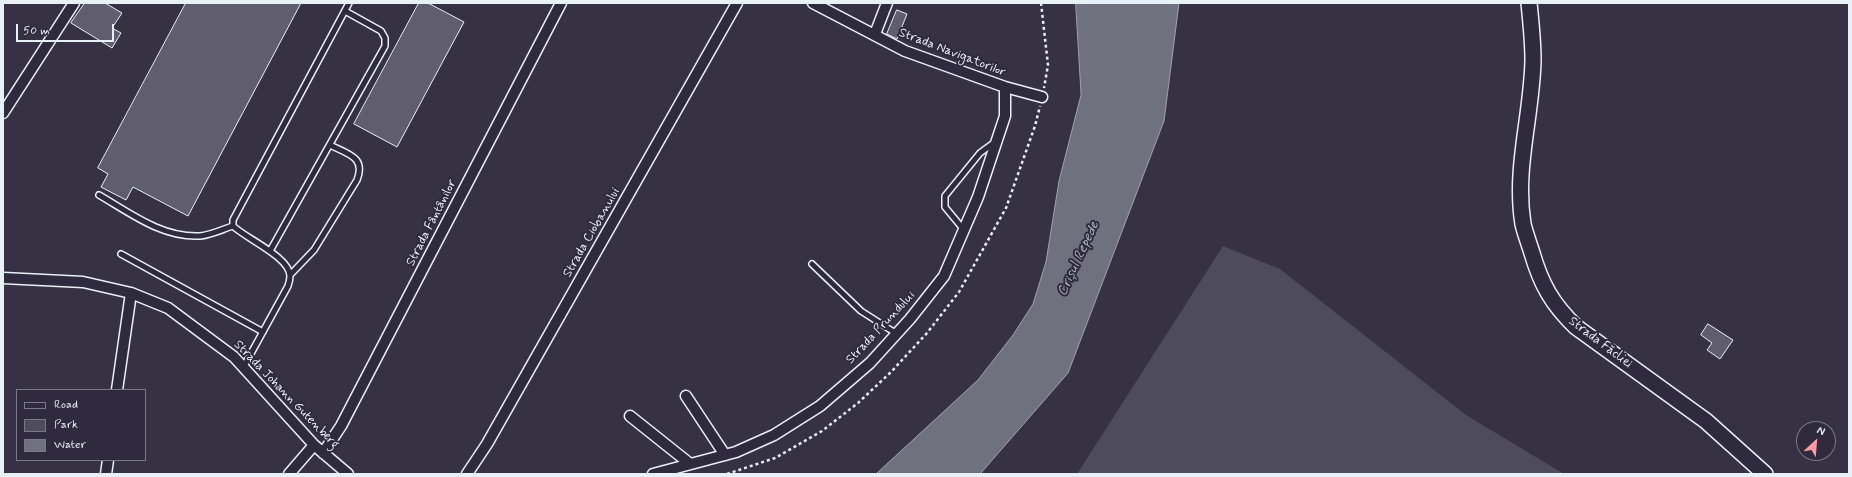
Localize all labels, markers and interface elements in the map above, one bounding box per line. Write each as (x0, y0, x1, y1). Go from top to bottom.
scale bar (18, 16, 116, 42)
text: 50 m (23, 23, 50, 39)
street label: Strada Navigatorilor (896, 25, 1008, 81)
street label: Strada Fântânilor (403, 177, 461, 269)
street label: Strada Ciobanului (560, 186, 624, 280)
water label: Crișul Repede (1054, 219, 1104, 299)
street label: Strada Prundului (843, 288, 919, 368)
street label: Strada Făcliei (1565, 314, 1635, 372)
street label: Strada Johann Gutenberg (230, 337, 342, 453)
legend (16, 389, 146, 461)
text: Road (54, 397, 78, 413)
text: Park (54, 417, 78, 433)
north arrow (1796, 421, 1836, 461)
text: N (1814, 423, 1827, 439)
text: Water (54, 437, 86, 453)

